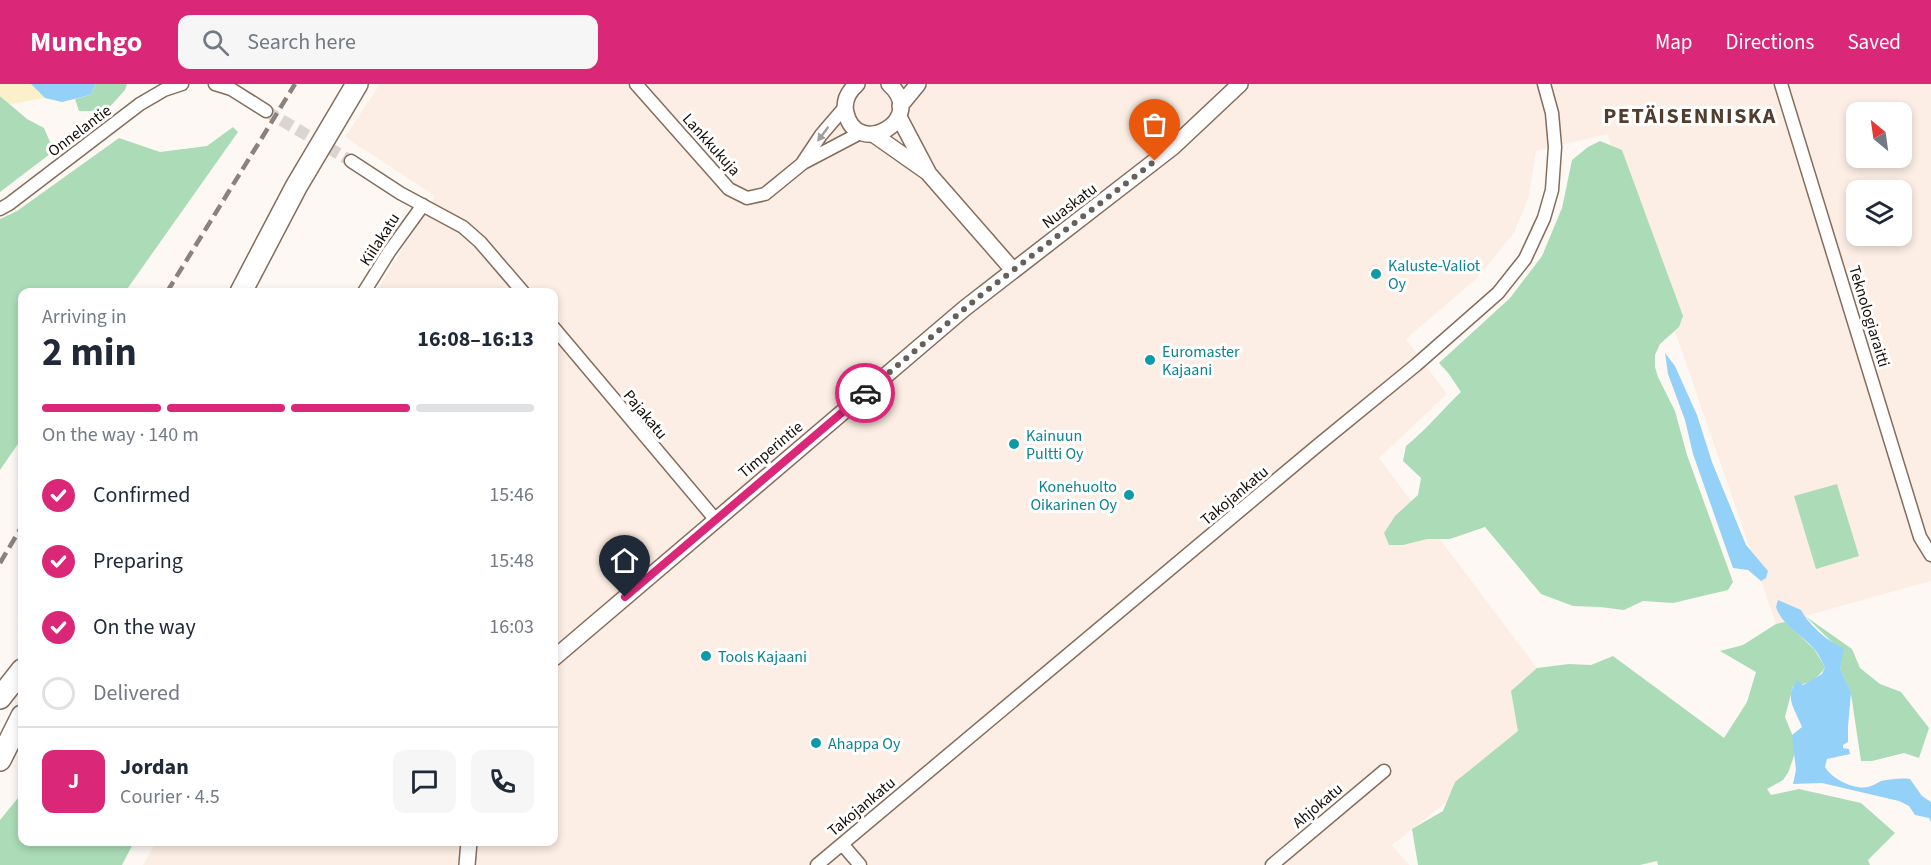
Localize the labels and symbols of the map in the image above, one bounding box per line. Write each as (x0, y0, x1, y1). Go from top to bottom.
pin (1129, 99, 1180, 161)
street label: Onnelantie (43, 100, 116, 162)
district label: PETÄISENNISKA (1603, 100, 1777, 132)
north arrow (1846, 102, 1912, 168)
street label: Lankkukuja (677, 109, 745, 181)
one-way arrow (816, 126, 829, 142)
street label: Nuaskatu (1038, 178, 1102, 234)
street label: Kiilakatu (355, 209, 405, 270)
place label: Kaluste-Valiot Oy (1388, 255, 1481, 295)
street label: Teknologiaraitti (1843, 263, 1895, 370)
marker: Kaluste-Valiot Oy (1369, 267, 1383, 281)
place label: Euromaster Kajaani (1162, 341, 1240, 381)
marker: Euromaster Kajaani (1143, 353, 1157, 367)
courier (835, 363, 895, 423)
street label: Pajakatu (618, 385, 672, 444)
street label: Timperintie (734, 416, 808, 483)
place label: Kainuun Pultti Oy (1026, 425, 1084, 465)
marker: Kainuun Pultti Oy (1007, 437, 1021, 451)
street label: Takojankatu (1196, 461, 1273, 531)
place label: Konehuolto Oikarinen Oy (1030, 476, 1118, 516)
marker: Konehuolto Oikarinen Oy (1122, 488, 1136, 502)
pin (599, 535, 650, 597)
place label: Tools Kajaani (718, 646, 807, 668)
marker: Tools Kajaani (699, 649, 713, 663)
place label: Ahappa Oy (828, 733, 901, 755)
marker: Ahappa Oy (809, 736, 823, 750)
street label: Takojankatu (823, 772, 900, 842)
street label: Ahjokatu (1288, 778, 1348, 833)

